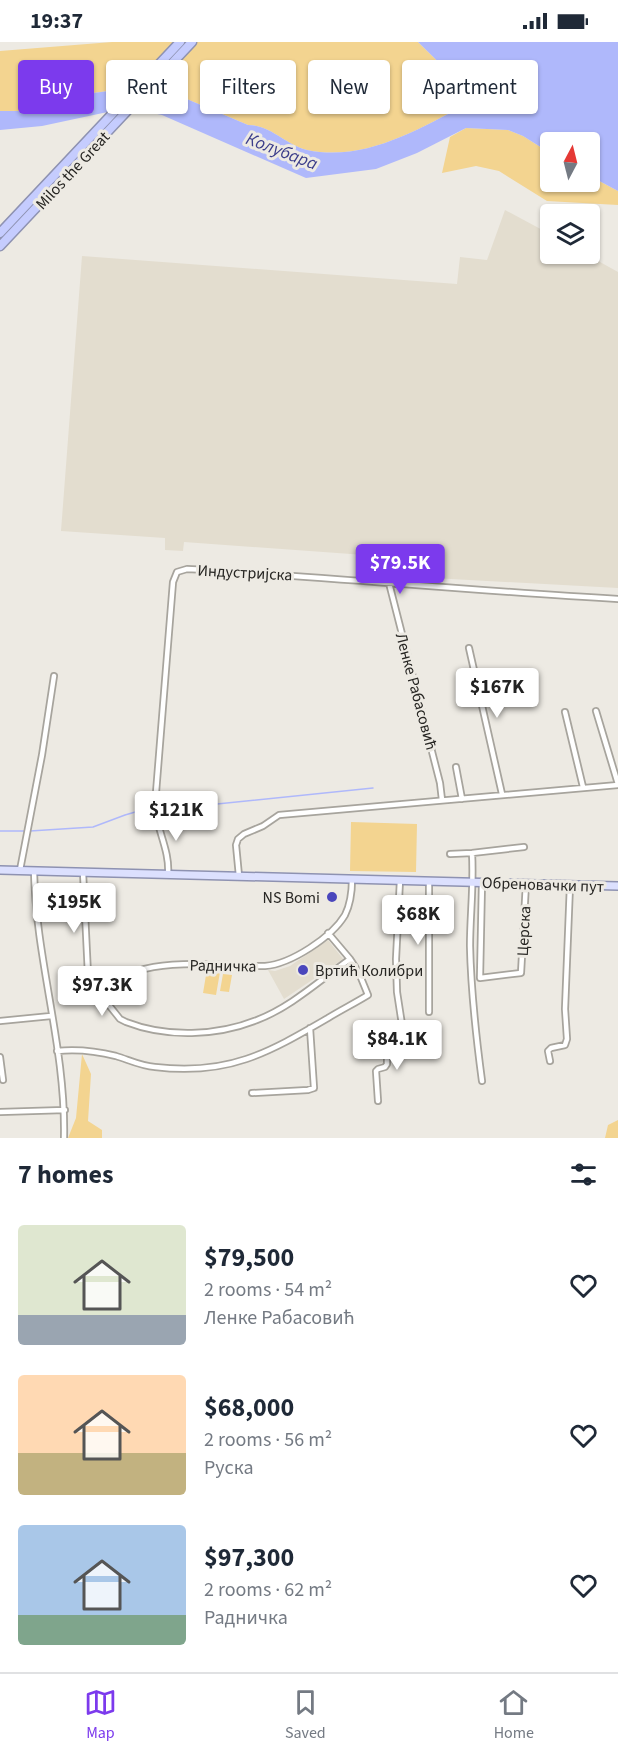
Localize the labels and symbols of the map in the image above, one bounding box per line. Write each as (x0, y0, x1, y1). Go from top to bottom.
street label: Milos the Great (31, 126, 115, 215)
water label: Колубара (242, 126, 322, 177)
north arrow (540, 132, 600, 192)
pin: $79.5K (351, 544, 449, 595)
street label: Индустријска (197, 560, 293, 586)
street label: Ленке Рабасовић (390, 630, 442, 752)
pin: $167K (455, 668, 539, 719)
pin: $121K (134, 791, 218, 842)
street label: Обреновачки пут (482, 872, 604, 898)
pin: $195K (32, 883, 116, 934)
place label: NS Bomi (263, 887, 320, 909)
marker: NS Bomi (325, 890, 339, 904)
pin: $68K (382, 895, 454, 946)
street label: Церска (512, 905, 536, 957)
street label: Радничка (189, 954, 257, 978)
place label: Вртић Колибри (315, 960, 423, 982)
marker: Вртић Колибри (296, 963, 310, 977)
pin: $97.3K (53, 966, 151, 1017)
pin: $84.1K (348, 1020, 446, 1071)

